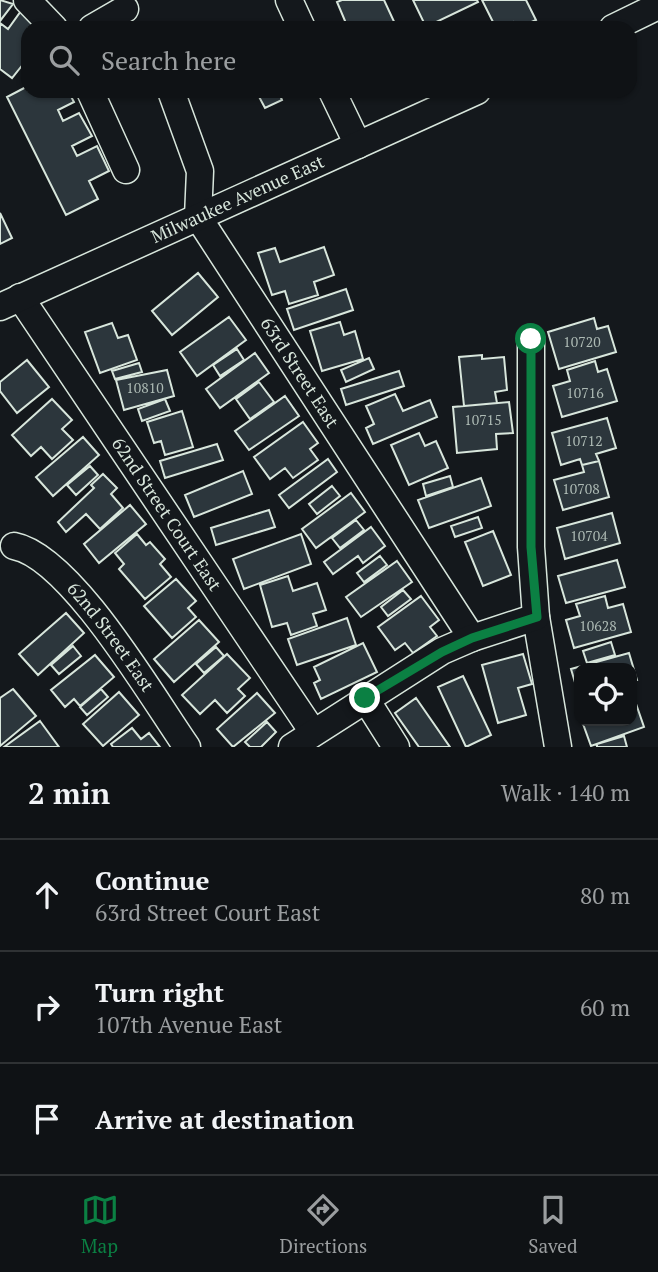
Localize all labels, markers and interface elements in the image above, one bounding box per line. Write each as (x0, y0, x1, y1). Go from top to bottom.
search box (21, 21, 637, 98)
icon: search (45, 41, 83, 79)
text: Search here (101, 43, 236, 77)
street label: Milwaukee Avenue East (147, 149, 328, 248)
street label: 63rd Street East (256, 312, 345, 432)
route start (515, 323, 546, 354)
house number: 10720 (563, 332, 601, 351)
house number: 10810 (126, 378, 164, 397)
house number: 10716 (566, 383, 604, 402)
house number: 10715 (464, 410, 502, 429)
house number: 10712 (565, 431, 603, 450)
street label: 62nd Street Court East (107, 432, 228, 595)
house number: 10708 (562, 479, 600, 498)
house number: 10704 (570, 526, 608, 545)
street label: 62nd Street East (62, 576, 160, 696)
house number: 10628 (579, 616, 617, 635)
map controls (574, 663, 637, 726)
button: locate (574, 663, 637, 726)
route end (349, 682, 380, 713)
text: 2 min (28, 773, 110, 813)
text: Walk · 140 m (501, 777, 630, 808)
text: Continue (95, 863, 209, 897)
icon: ahead (28, 876, 66, 914)
text: 80 m (580, 880, 630, 911)
text: 63rd Street Court East (95, 897, 320, 928)
text: Turn right (95, 975, 224, 1009)
icon: right (28, 988, 66, 1026)
text: 60 m (580, 992, 630, 1023)
text: 107th Avenue East (95, 1009, 282, 1040)
icon: arrive (28, 1100, 66, 1138)
text: Arrive at destination (95, 1102, 354, 1136)
tab: Map (81, 1191, 119, 1258)
tab: Directions (280, 1191, 367, 1258)
tab: Saved (528, 1191, 577, 1258)

